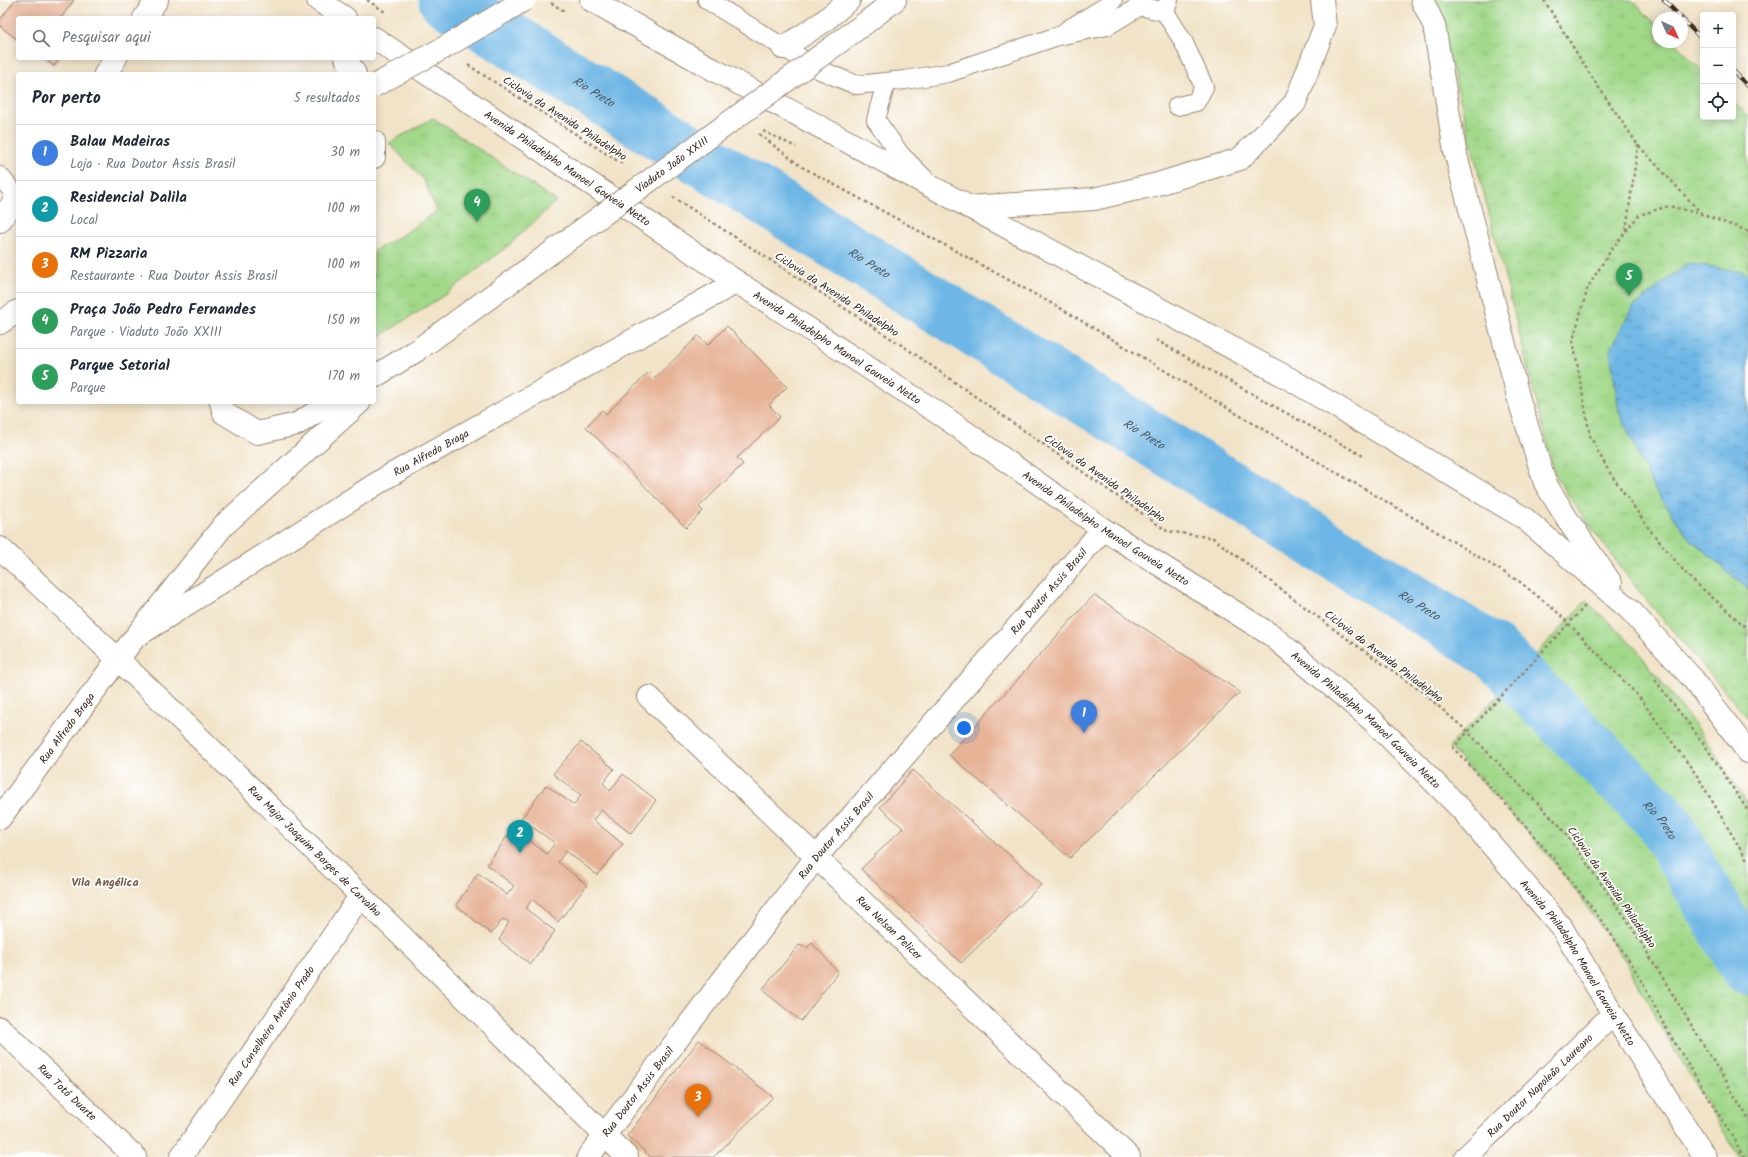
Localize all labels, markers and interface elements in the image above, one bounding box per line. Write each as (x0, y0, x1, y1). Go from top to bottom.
north arrow (1652, 12, 1688, 48)
map controls (1700, 12, 1736, 120)
button: + (1700, 12, 1736, 48)
search box (16, 16, 376, 60)
text: Pesquisar aqui (62, 26, 151, 50)
icon: search (30, 27, 52, 49)
button: − (1700, 48, 1736, 84)
street label: Ciclovia da Avenida Philadelpho (499, 72, 630, 166)
water label: Rio Preto (569, 72, 619, 113)
button: locate (1700, 84, 1736, 120)
text: Por perto (32, 85, 101, 112)
text: 5 resultados (294, 88, 360, 109)
street label: Avenida Philadelpho Manoel Gouveia Netto (480, 106, 654, 231)
text: Balau Madeiras (70, 130, 170, 154)
street label: Viaduto João XXIII (632, 132, 713, 198)
text: 1 (43, 142, 47, 163)
text: 30 m (331, 142, 360, 163)
text: Loja · Rua Doutor Assis Brasil (70, 154, 235, 175)
text: Residencial Dalila (70, 186, 187, 210)
pin: 4 (464, 189, 490, 222)
text: 2 (41, 198, 49, 219)
text: 100 m (327, 198, 360, 219)
text: Local (70, 210, 98, 231)
text: RM Pizzaria (70, 242, 147, 266)
water label: Rio Preto (844, 243, 895, 285)
street label: Ciclovia da Avenida Philadelpho (771, 248, 902, 342)
text: 3 (41, 254, 49, 275)
text: 100 m (327, 254, 360, 275)
pin: 5 (1616, 263, 1642, 296)
text: Restaurante · Rua Doutor Assis Brasil (70, 266, 278, 287)
street label: Avenida Philadelpho Manoel Gouveia Netto (749, 287, 924, 410)
text: Praça João Pedro Fernandes (70, 298, 256, 322)
text: 4 (41, 310, 49, 331)
text: 150 m (327, 310, 360, 331)
text: Parque · Viaduto João XXIII (70, 322, 222, 343)
text: Parque Setorial (70, 354, 170, 378)
text: 5 (42, 366, 48, 387)
text: 170 m (328, 366, 360, 387)
text: Parque (70, 378, 106, 399)
water label: Rio Preto (1119, 414, 1170, 456)
street label: Rua Alfredo Braga (390, 425, 473, 482)
street label: Ciclovia da Avenida Philadelpho (1040, 430, 1169, 528)
street label: Avenida Philadelpho Manoel Gouveia Netto (1018, 467, 1193, 591)
street label: Rua Doutor Assis Brasil (1006, 544, 1092, 639)
water label: Rio Preto (1394, 586, 1445, 627)
street label: Ciclovia da Avenida Philadelpho (1320, 606, 1447, 708)
street label: Avenida Philadelpho Manoel Gouveia Netto (1286, 647, 1444, 794)
street label: Rua Alfredo Braga (35, 689, 100, 768)
pin: 1 (1071, 700, 1097, 733)
your location (954, 718, 974, 738)
street label: Rua Major Joaquim Borges de Carvalho (243, 782, 385, 922)
street label: Rua Doutor Assis Brasil (794, 788, 879, 884)
water label: Rio Preto (1637, 796, 1681, 845)
pin: 2 (507, 820, 533, 853)
street label: Ciclovia da Avenida Philadelpho (1562, 823, 1660, 952)
district label: Vila Angélica (71, 873, 139, 892)
street label: Avenida Philadelpho Manoel Gouveia Netto (1515, 876, 1639, 1050)
street label: Rua Nelson Pelicer (851, 892, 927, 965)
street label: Rua Conselheiro Antônio Prado (224, 963, 320, 1090)
street label: Rua Doutor Napoleão Laureano (1483, 1030, 1598, 1142)
street label: Rua Doutor Assis Brasil (598, 1043, 679, 1141)
street label: Rua Totó Duarte (33, 1060, 100, 1126)
pin: 3 (685, 1084, 711, 1117)

